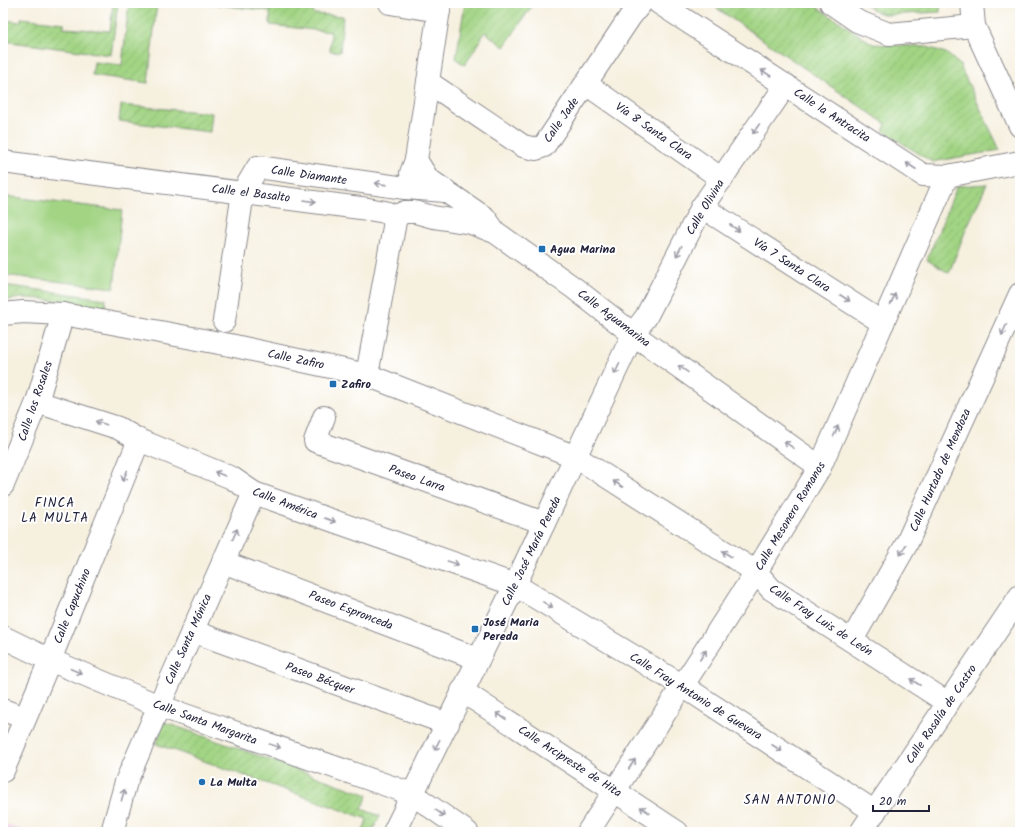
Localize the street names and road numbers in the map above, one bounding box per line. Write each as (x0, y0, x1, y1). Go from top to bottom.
street label: Calle la Antracita (789, 83, 874, 148)
street label: Calle Jade (539, 93, 584, 147)
street label: Vía 8 Santa Clara (611, 98, 697, 165)
street label: Calle Diamante (270, 161, 349, 190)
street label: Calle Olivina (681, 175, 730, 239)
street label: Calle el Basalto (211, 179, 291, 208)
street label: Vía 7 Santa Clara (749, 233, 834, 298)
street label: Calle Aguamarina (573, 285, 655, 352)
street label: Calle Zafiro (266, 344, 326, 375)
street label: Calle los Rosales (13, 358, 58, 444)
street label: Calle Hurtado de Mendoza (905, 405, 976, 535)
street label: Calle Mesonero Romanos (750, 458, 831, 575)
street label: Paseo Larra (386, 460, 448, 498)
street label: Calle América (249, 482, 321, 525)
street label: Calle José María Pereda (497, 493, 567, 610)
street label: Calle Capuchino (49, 566, 96, 647)
street label: Calle Fray Luis de León (765, 580, 876, 661)
street label: Paseo Espronceda (306, 586, 396, 635)
street label: Calle Santa Mónica (160, 590, 217, 688)
street label: Calle Fray Antonio de Guevara (626, 648, 766, 745)
street label: Paseo Bécquer (283, 657, 358, 700)
street label: Calle Rosalía de Castro (901, 661, 982, 768)
street label: Calle Santa Margarita (150, 695, 260, 750)
street label: Calle Arcipreste de Hita (514, 721, 626, 802)

